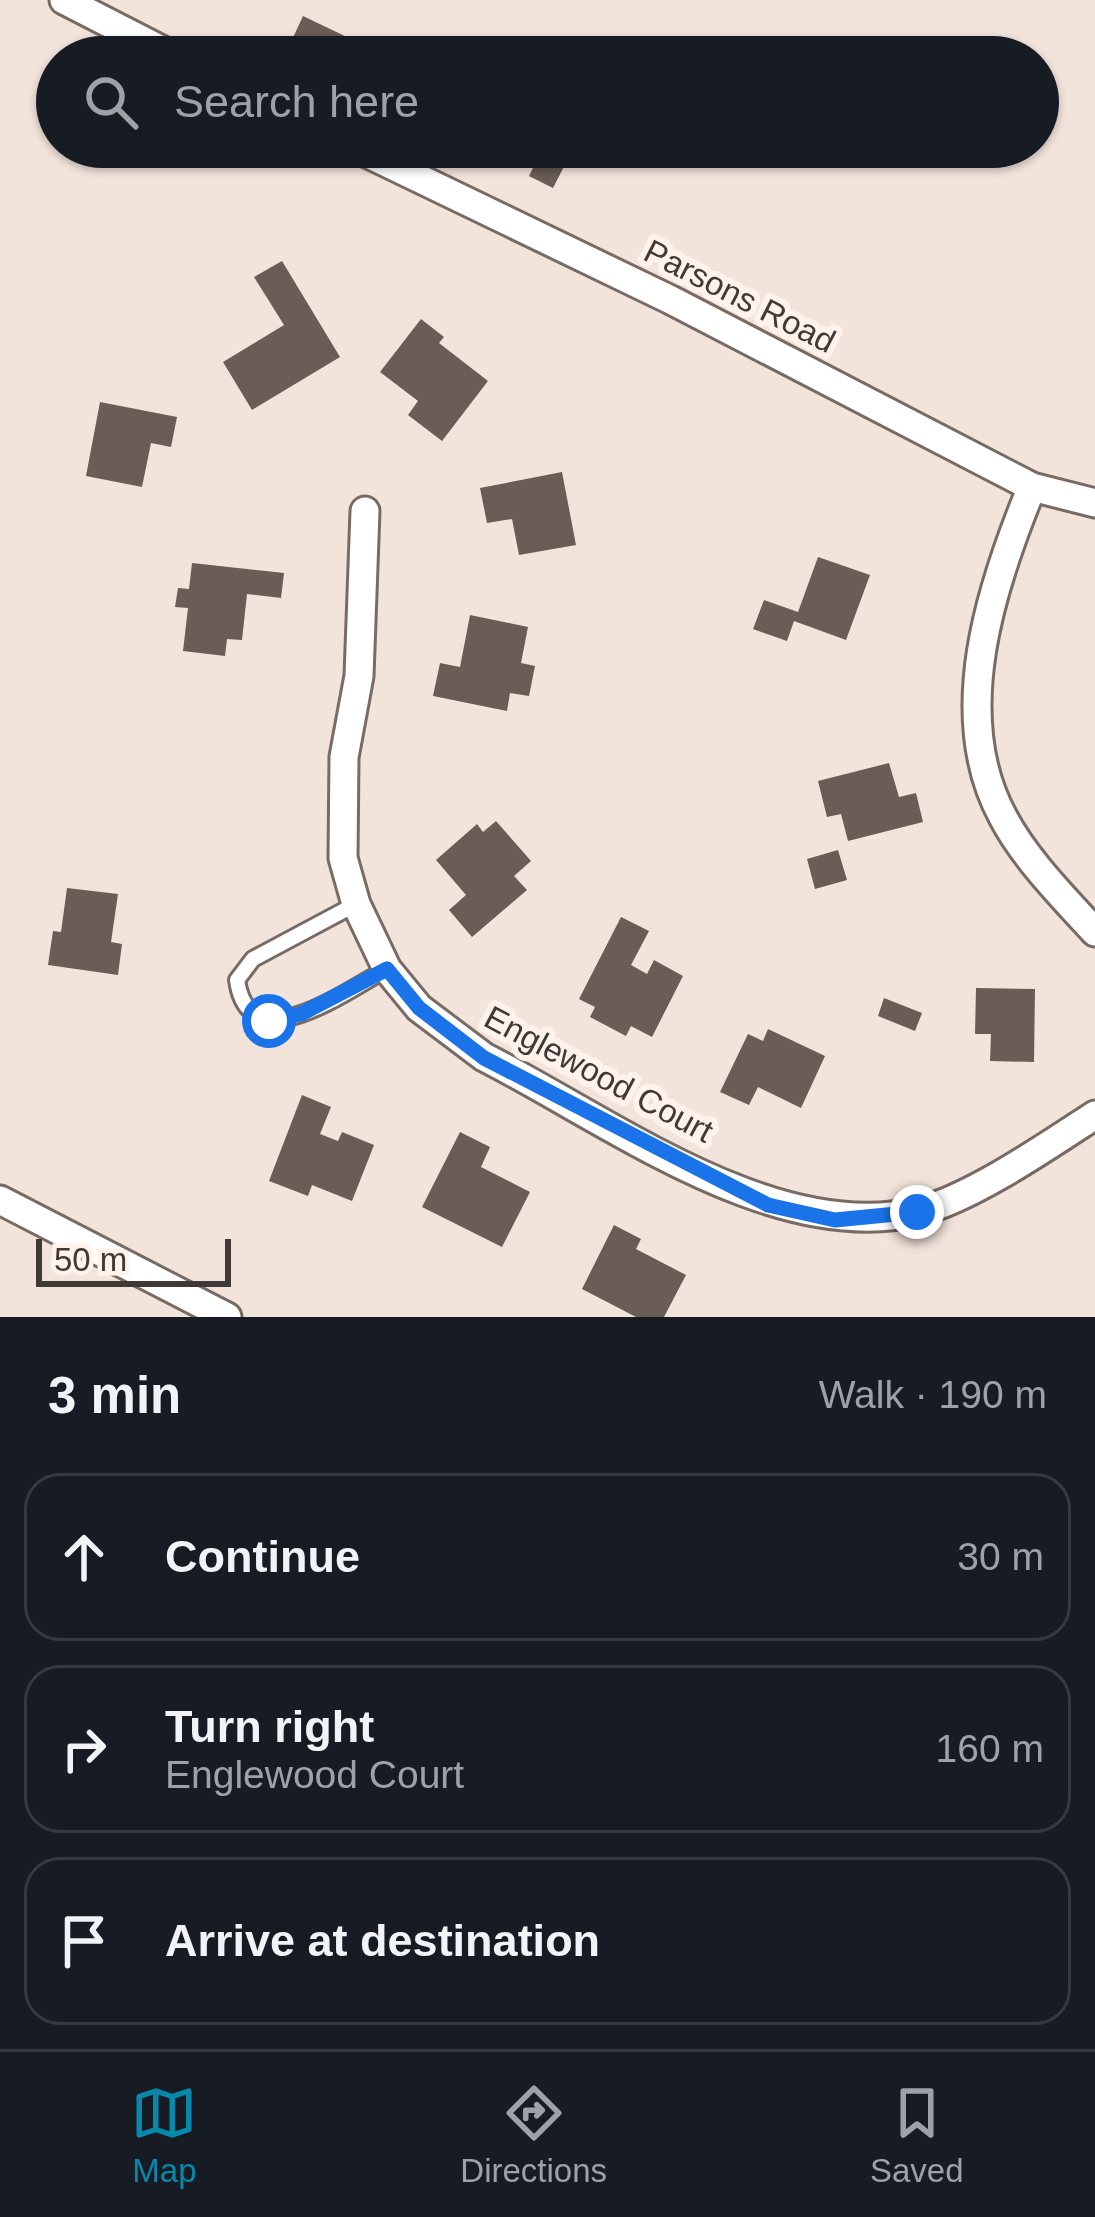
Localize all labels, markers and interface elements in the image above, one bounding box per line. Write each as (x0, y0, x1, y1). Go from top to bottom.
search box (36, 36, 1059, 168)
icon: search (78, 69, 144, 135)
text: Search here (174, 76, 419, 127)
street label: Parsons Road (638, 232, 842, 360)
route start (242, 994, 296, 1048)
street label: Englewood Court (479, 998, 719, 1150)
route end (890, 1185, 944, 1239)
scale bar (36, 1233, 231, 1286)
text: 50 m (54, 1241, 127, 1278)
text: 3 min (48, 1367, 181, 1424)
text: Walk · 190 m (819, 1373, 1047, 1416)
icon: ahead (51, 1524, 117, 1590)
text: Continue (165, 1531, 360, 1582)
text: 30 m (957, 1535, 1044, 1578)
text: Turn right (165, 1701, 374, 1752)
icon: right (51, 1716, 117, 1782)
text: 160 m (936, 1727, 1044, 1770)
text: Englewood Court (165, 1753, 464, 1796)
icon: arrive (51, 1908, 117, 1974)
text: Arrive at destination (165, 1915, 600, 1966)
tab: Map (131, 2080, 197, 2190)
tab: Directions (460, 2080, 607, 2190)
tab: Saved (870, 2080, 964, 2190)

